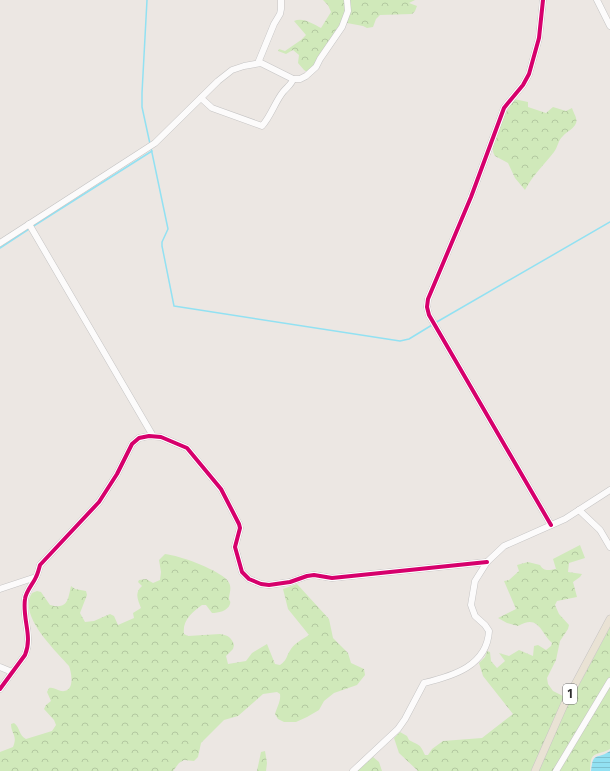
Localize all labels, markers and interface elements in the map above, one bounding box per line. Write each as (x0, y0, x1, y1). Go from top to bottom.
road number: 1 (563, 684, 577, 704)

